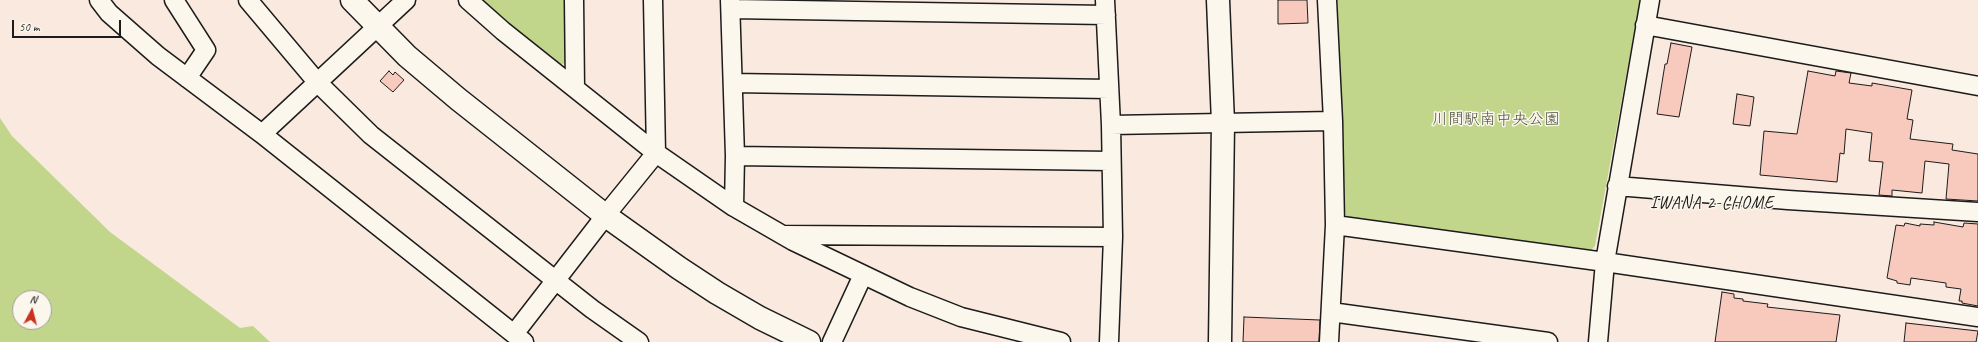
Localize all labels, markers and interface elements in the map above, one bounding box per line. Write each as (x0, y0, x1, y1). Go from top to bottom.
scale bar (14, 12, 123, 38)
text: 50 m (19, 19, 39, 35)
park label: 川間駅南中央公園 (1432, 110, 1560, 130)
district label: IWANA 2-CHOME (1650, 194, 1774, 214)
north arrow (12, 290, 52, 330)
text: N (29, 292, 38, 306)

